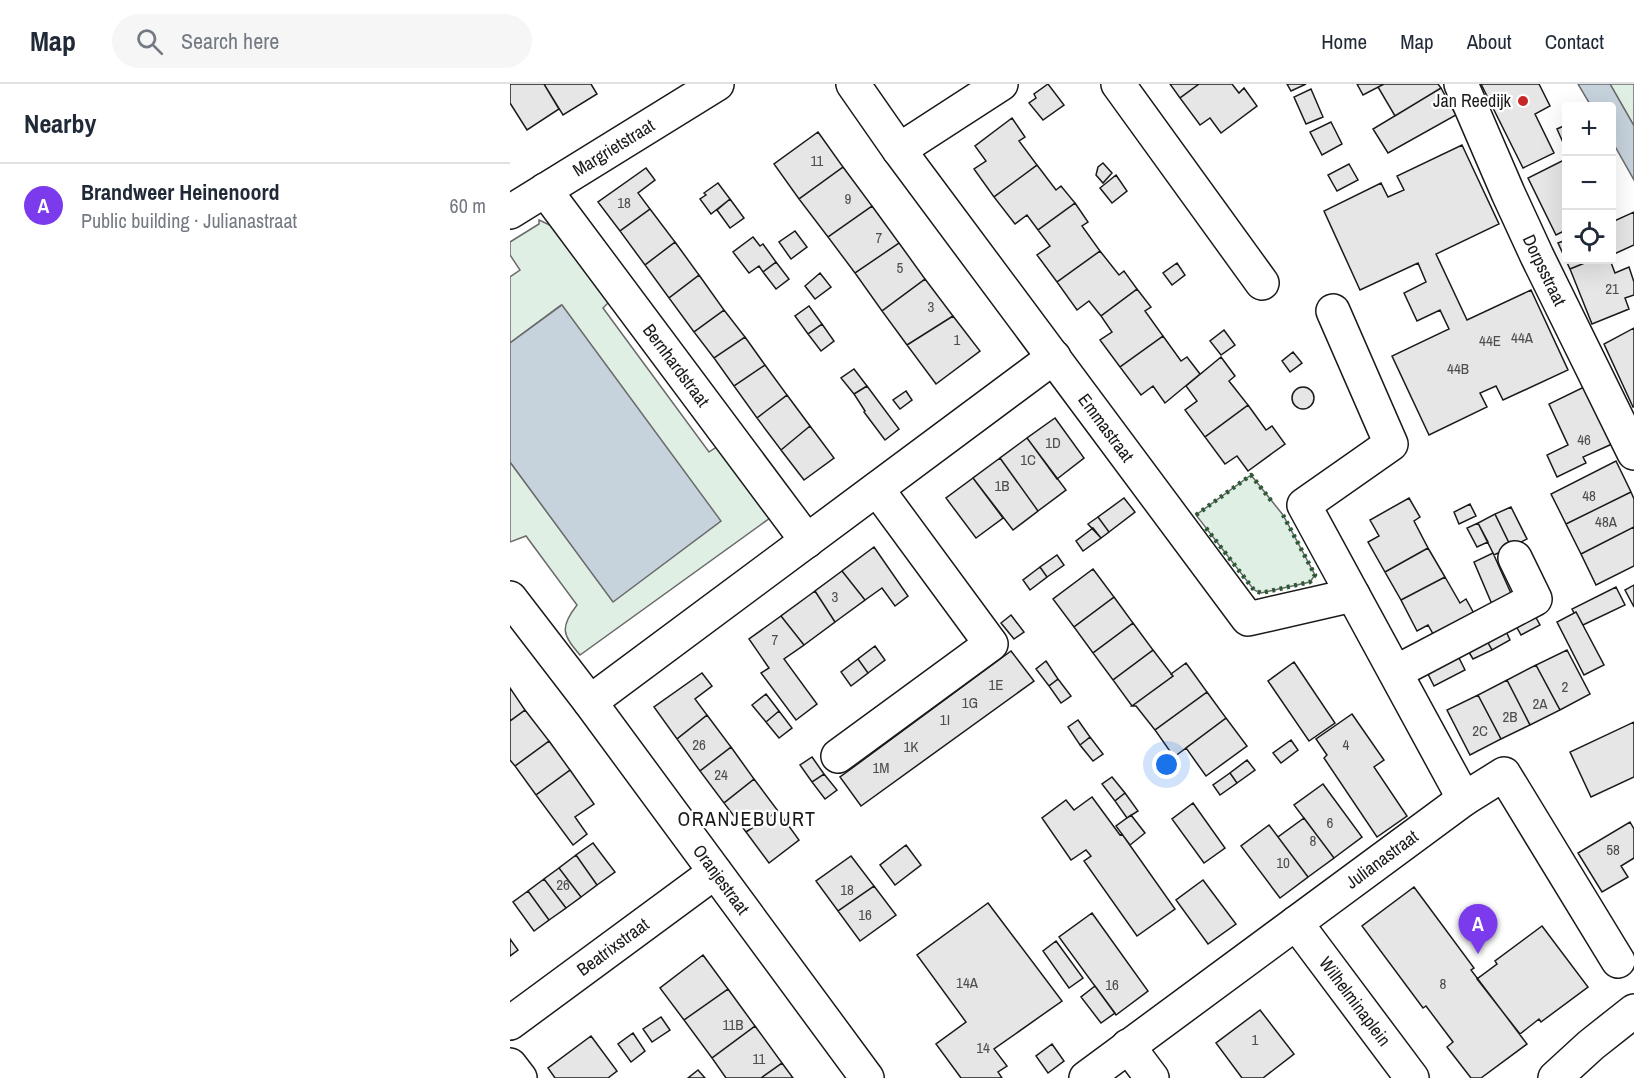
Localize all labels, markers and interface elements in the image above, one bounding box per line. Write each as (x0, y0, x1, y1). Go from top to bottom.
search box (112, 14, 532, 68)
text: Map (30, 22, 76, 60)
icon: search (133, 25, 166, 58)
text: Search here (181, 26, 279, 56)
text: Home (1321, 27, 1367, 56)
text: Map (1400, 27, 1434, 56)
text: About (1467, 27, 1512, 56)
text: Contact (1545, 27, 1604, 56)
place label: Jan Reedijk (1433, 88, 1512, 113)
marker: Jan Reedijk (1516, 94, 1530, 108)
map controls (1562, 102, 1616, 264)
button: + (1562, 102, 1616, 156)
text: Nearby (24, 106, 96, 141)
street label: Margrietstraat (568, 113, 659, 182)
house number: 11 (811, 150, 824, 171)
button: − (1562, 156, 1616, 210)
text: Brandweer Heinenoord (81, 177, 280, 207)
house number: 9 (845, 188, 852, 209)
text: A (38, 192, 49, 219)
text: 60 m (450, 192, 486, 219)
house number: 18 (617, 192, 631, 213)
text: Public building · Julianastraat (81, 207, 297, 234)
button: locate (1562, 210, 1616, 264)
house number: 7 (876, 227, 883, 248)
street label: Dorpsstraat (1517, 230, 1573, 310)
house number: 5 (897, 257, 904, 278)
house number: 21 (1605, 278, 1619, 299)
house number: 3 (928, 296, 935, 317)
street label: Bernhardstraat (637, 319, 716, 412)
house number: 44A (1511, 327, 1534, 348)
house number: 1 (954, 329, 961, 350)
house number: 44E (1479, 330, 1501, 351)
house number: 44B (1447, 358, 1469, 379)
street label: Emmastraat (1072, 388, 1140, 467)
house number: 46 (1577, 429, 1591, 450)
house number: 1D (1045, 432, 1061, 453)
house number: 1C (1020, 449, 1036, 470)
house number: 1B (994, 475, 1010, 496)
house number: 48 (1582, 485, 1596, 506)
house number: 48A (1595, 511, 1618, 532)
house number: 3 (832, 586, 839, 607)
house number: 7 (772, 629, 779, 650)
house number: 1E (988, 674, 1004, 695)
house number: 2 (1562, 676, 1569, 697)
house number: 1G (962, 692, 978, 713)
house number: 2A (1532, 693, 1548, 714)
house number: 2B (1502, 706, 1518, 727)
house number: 1I (940, 709, 950, 730)
house number: 2C (1472, 720, 1488, 741)
house number: 26 (692, 734, 706, 755)
house number: 4 (1343, 734, 1350, 755)
house number: 1K (903, 736, 919, 757)
your location (1152, 750, 1181, 779)
house number: 1M (872, 757, 890, 778)
house number: 24 (714, 764, 728, 785)
district label: ORANJEBUURT (677, 805, 817, 832)
house number: 6 (1327, 812, 1334, 833)
street label: Julianastraat (1340, 824, 1423, 894)
house number: 8 (1310, 830, 1317, 851)
street label: Oranjestraat (687, 839, 756, 920)
house number: 58 (1606, 839, 1620, 860)
house number: 10 (1276, 852, 1290, 873)
house number: 26 (556, 874, 570, 895)
house number: 18 (840, 879, 854, 900)
house number: 16 (858, 904, 872, 925)
pin: A (1458, 904, 1498, 954)
street label: Beatrixstraat (572, 912, 654, 982)
street label: Wilhelminaplein (1313, 951, 1397, 1051)
house number: 14A (956, 972, 979, 993)
house number: 8 (1440, 973, 1447, 994)
house number: 16 (1105, 974, 1119, 995)
house number: 11B (723, 1014, 744, 1035)
house number: 1 (1252, 1029, 1259, 1050)
house number: 14 (976, 1037, 990, 1058)
house number: 11 (753, 1048, 766, 1069)

